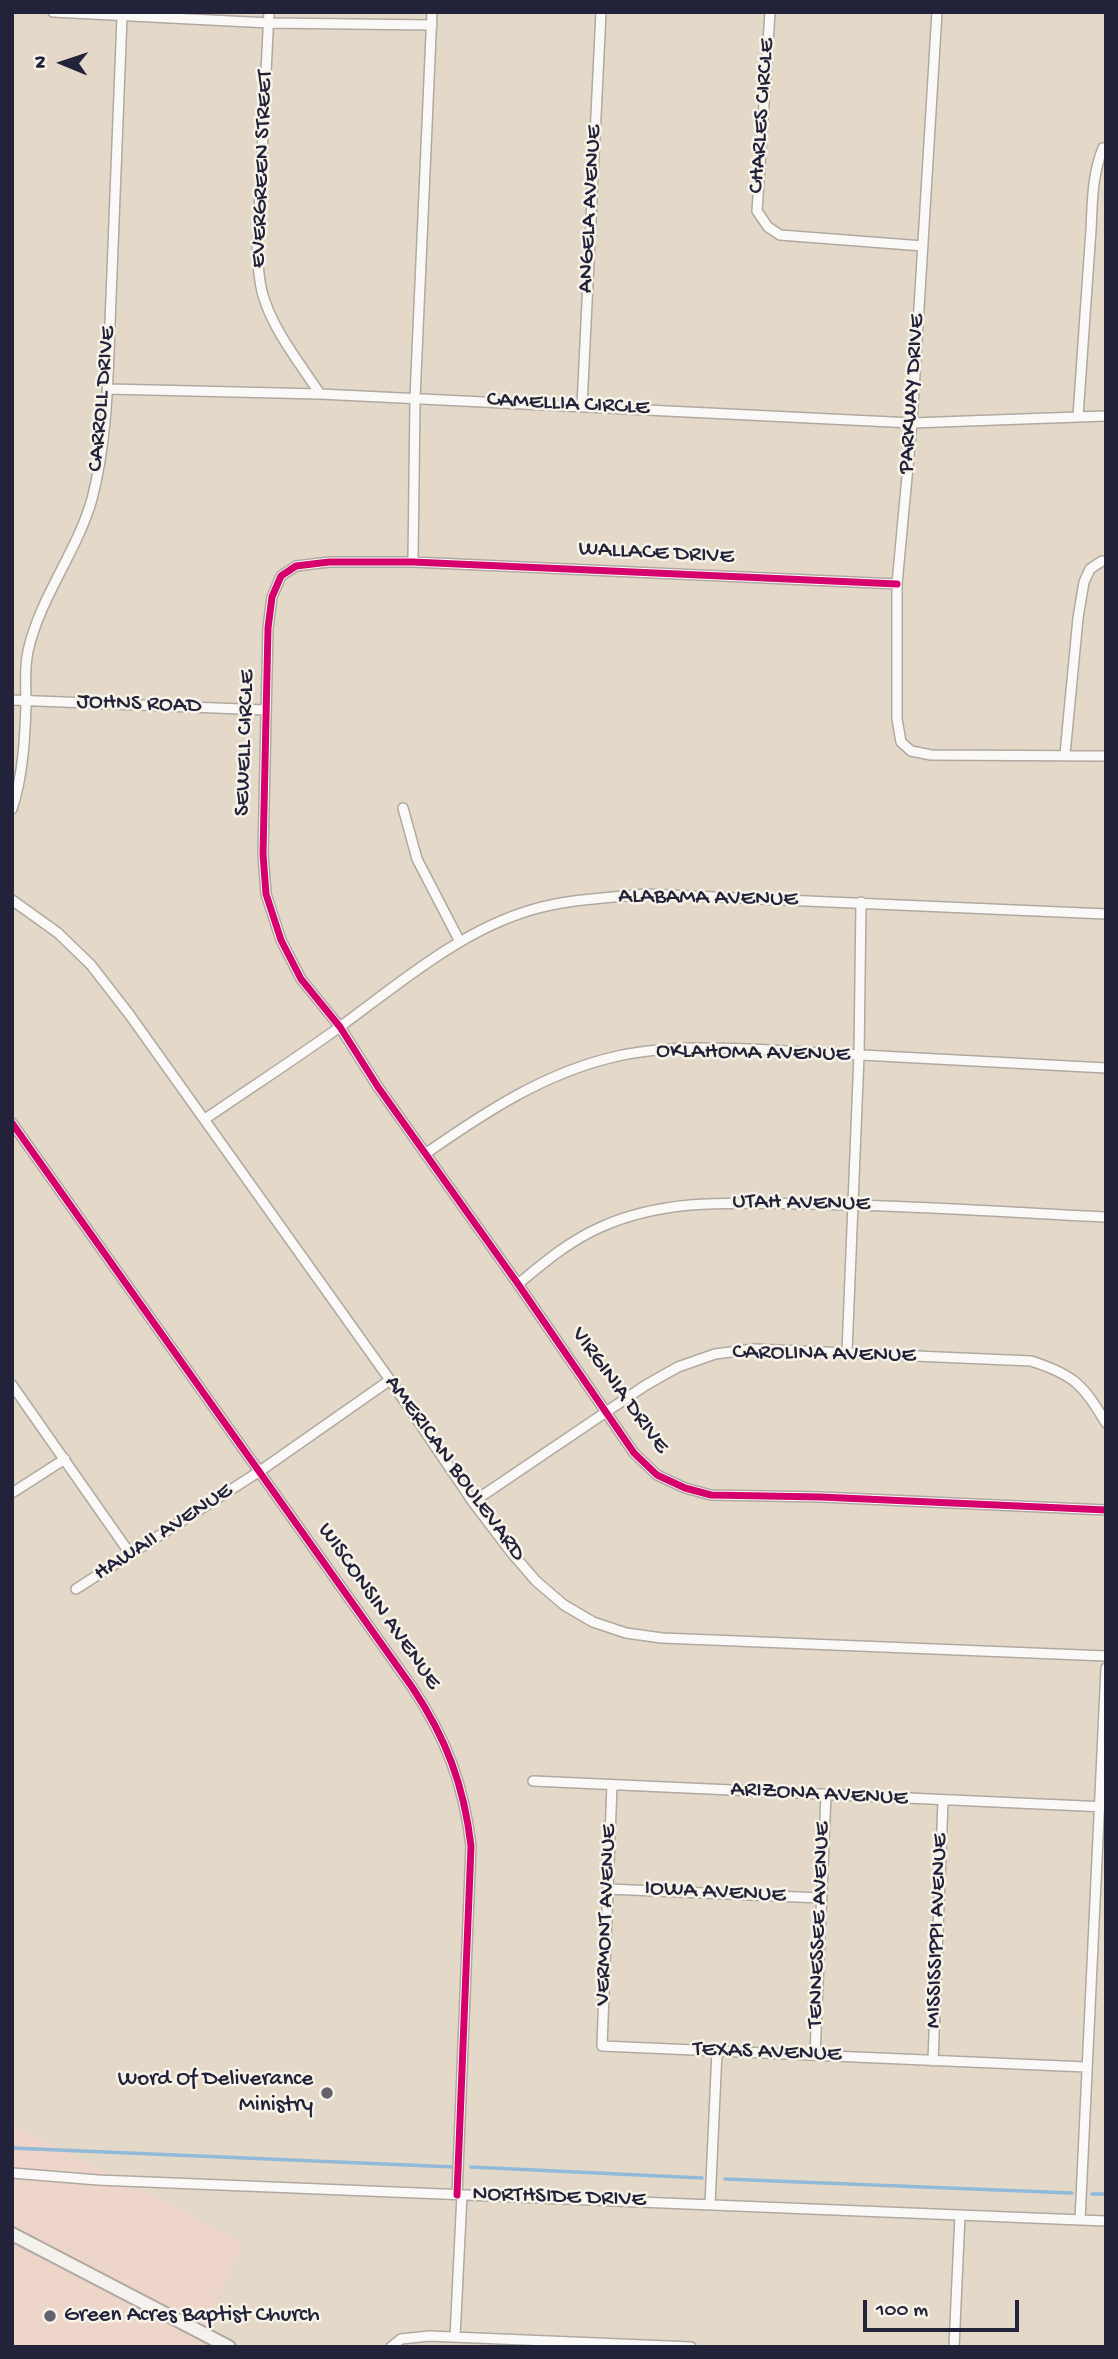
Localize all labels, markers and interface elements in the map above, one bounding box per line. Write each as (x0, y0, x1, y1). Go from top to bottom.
north arrow (28, 28, 98, 98)
street label: CHARLES CIRCLE (744, 38, 782, 194)
text: N (30, 56, 53, 69)
street label: EVERGREEN STREET (246, 69, 280, 269)
street label: ANGELA AVENUE (573, 124, 609, 294)
street label: PARKWAY DRIVE (894, 313, 932, 475)
street label: CARROLL DRIVE (83, 325, 123, 473)
street label: CAMELLIA CIRCLE (486, 387, 650, 423)
street label: WALLACE DRIVE (578, 536, 734, 572)
street label: SEWELL CIRCLE (230, 669, 262, 817)
street label: JOHNS ROAD (76, 689, 202, 721)
street label: ALABAMA AVENUE (618, 884, 798, 914)
street label: OKLAHOMA AVENUE (656, 1039, 850, 1069)
street label: UTAH AVENUE (732, 1189, 870, 1219)
street label: VIRGINIA DRIVE (564, 1322, 674, 1460)
street label: CAROLINA AVENUE (732, 1340, 916, 1370)
street label: AMERICAN BOULEVARD (377, 1371, 531, 1567)
street label: HAWAII AVENUE (90, 1478, 238, 1588)
street label: WISCONSIN AVENUE (310, 1518, 446, 1696)
street label: ARIZONA AVENUE (730, 1777, 908, 1813)
street label: TENNESSEE AVENUE (803, 1821, 837, 2029)
street label: VERMONT AVENUE (590, 1824, 624, 2006)
street label: MISSISSIPPI AVENUE (921, 1833, 955, 2029)
street label: IOWA AVENUE (644, 1876, 786, 1910)
street label: TEXAS AVENUE (692, 2037, 842, 2069)
place label: Word Of Deliverance Ministry (118, 2066, 313, 2120)
marker: Word Of Deliverance Ministry (319, 2085, 335, 2101)
street label: NORTHSIDE DRIVE (472, 2181, 646, 2215)
scale bar (866, 2286, 1022, 2330)
text: 100 m (876, 2299, 928, 2324)
place label: Green Acres Baptist Church (64, 2302, 320, 2330)
marker: Green Acres Baptist Church (42, 2308, 58, 2324)

